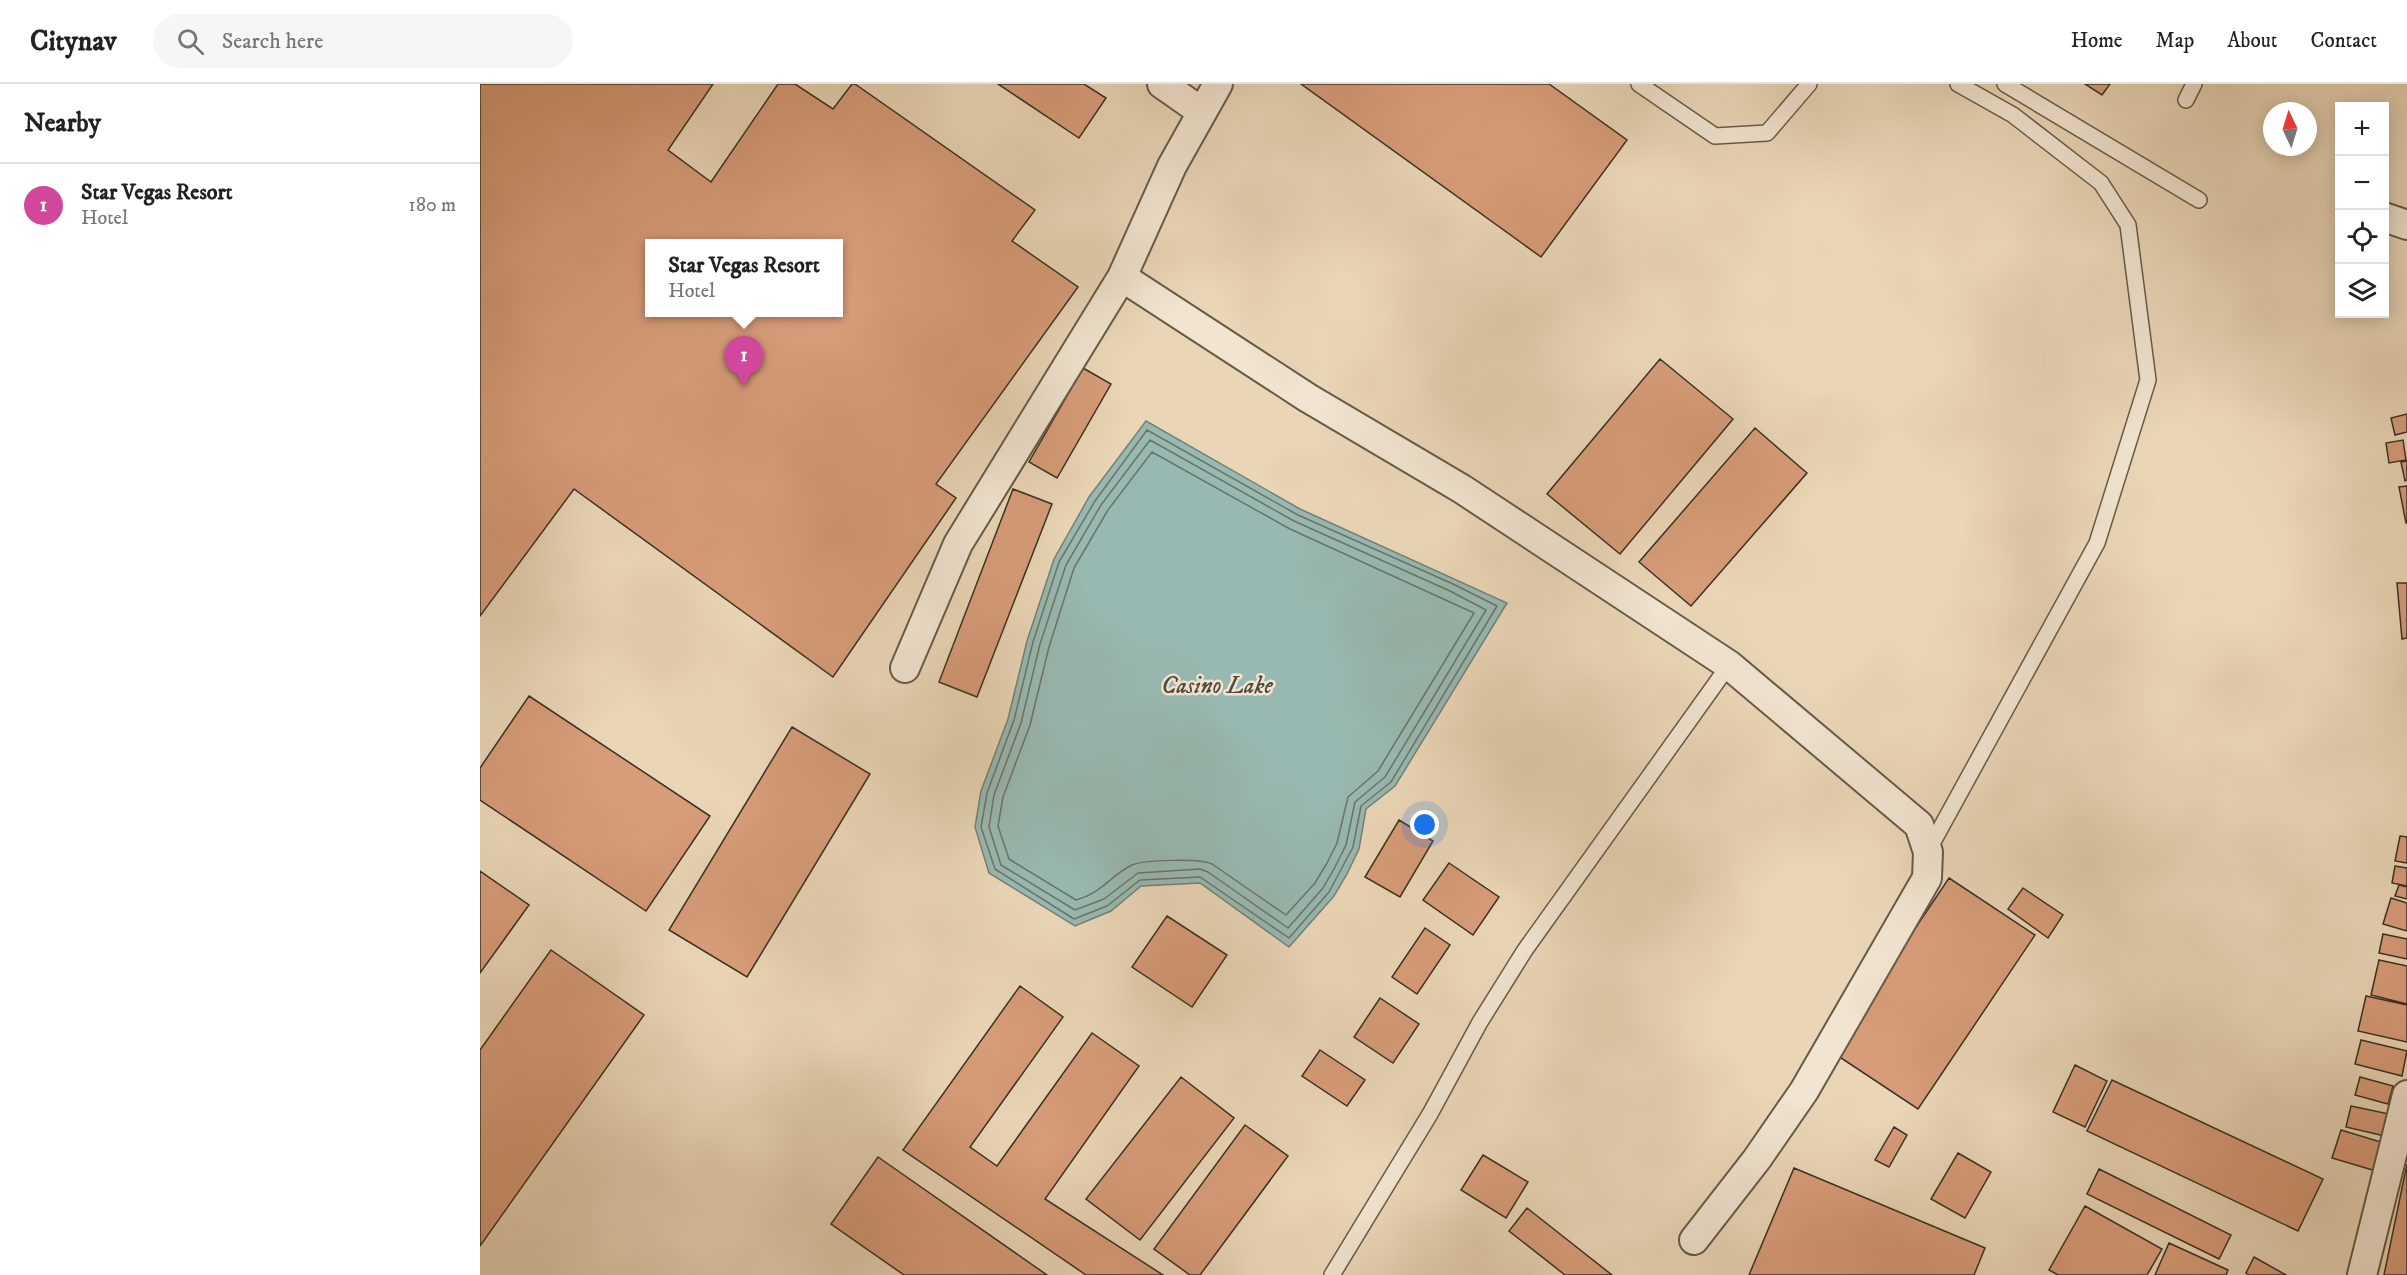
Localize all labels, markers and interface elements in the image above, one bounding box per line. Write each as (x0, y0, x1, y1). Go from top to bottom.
search box (153, 14, 573, 68)
text: Citynav (30, 24, 117, 59)
icon: search (174, 25, 207, 58)
text: Search here (222, 28, 323, 55)
text: Home (2071, 28, 2123, 54)
text: Map (2156, 28, 2194, 54)
text: About (2227, 28, 2278, 54)
text: Contact (2311, 28, 2377, 54)
north arrow (2263, 102, 2317, 156)
map controls (2335, 102, 2389, 318)
button: + (2335, 102, 2389, 156)
text: Nearby (24, 107, 101, 140)
button: − (2335, 156, 2389, 210)
text: Star Vegas Resort (81, 179, 233, 206)
text: 1 (40, 193, 47, 218)
text: 180 m (409, 193, 456, 218)
text: Hotel (81, 206, 128, 231)
button: locate (2335, 210, 2389, 264)
popup (645, 239, 843, 317)
text: Star Vegas Resort (668, 252, 820, 279)
button: layers (2335, 264, 2389, 318)
text: Hotel (668, 279, 715, 304)
pin: 1 (724, 336, 764, 386)
water label: Casino Lake (1161, 671, 1274, 701)
your location (1410, 810, 1439, 839)

